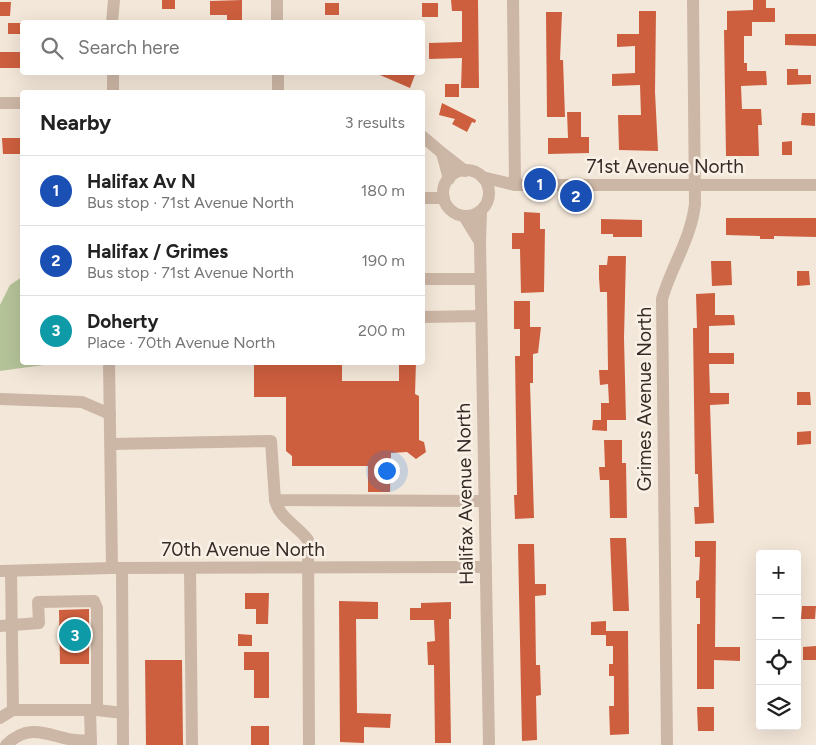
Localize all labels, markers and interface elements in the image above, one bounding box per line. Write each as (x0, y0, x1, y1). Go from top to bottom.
search box (20, 20, 425, 75)
icon: search (38, 34, 66, 62)
text: Search here (78, 36, 180, 59)
text: Nearby (40, 110, 111, 135)
text: 3 results (345, 113, 405, 132)
street label: 71st Avenue North (586, 155, 744, 178)
pin: 1 (524, 165, 556, 203)
text: Halifax Av N (87, 170, 196, 193)
pin: 2 (560, 177, 592, 215)
text: 1 (53, 181, 59, 200)
text: 180 m (361, 181, 405, 200)
text: Bus stop · 71st Avenue North (87, 193, 294, 212)
text: Halifax / Grimes (87, 240, 228, 263)
text: 2 (51, 251, 61, 270)
text: 190 m (362, 251, 405, 270)
text: Bus stop · 71st Avenue North (87, 263, 294, 282)
street label: Grimes Avenue North (633, 307, 656, 491)
text: Doherty (87, 310, 158, 333)
text: 3 (52, 321, 60, 340)
text: 200 m (358, 321, 405, 340)
text: Place · 70th Avenue North (87, 333, 275, 352)
street label: Halifax Avenue North (452, 403, 478, 585)
your location (374, 458, 400, 484)
street label: 70th Avenue North (161, 538, 325, 561)
map controls (756, 550, 801, 730)
button: + (756, 550, 801, 595)
button: − (756, 595, 801, 640)
pin: 3 (59, 616, 91, 654)
button: locate (756, 640, 801, 685)
button: layers (756, 685, 801, 730)

